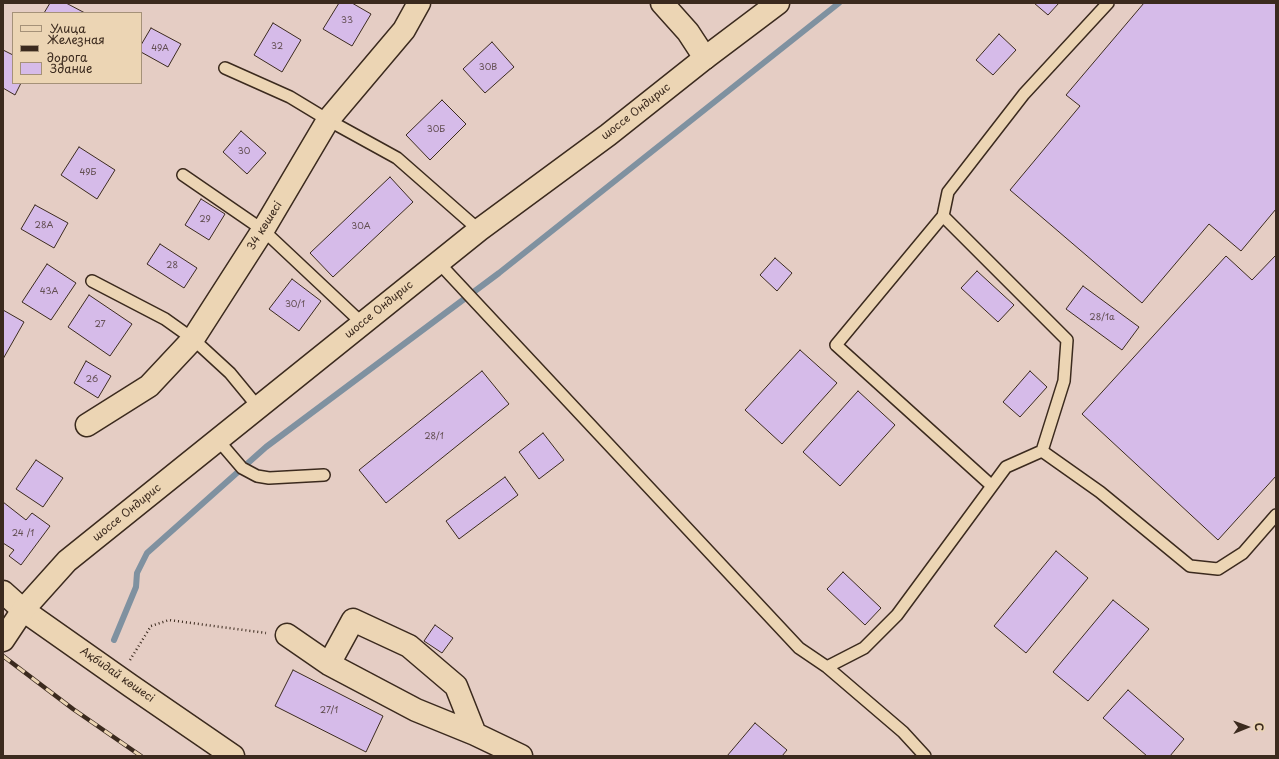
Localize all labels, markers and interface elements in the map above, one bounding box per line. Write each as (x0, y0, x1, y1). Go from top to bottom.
legend (12, 12, 142, 84)
house number: 33 (341, 16, 353, 26)
text: Улица (50, 19, 86, 37)
text: Железная дорога (47, 30, 105, 66)
house number: 32 (271, 42, 283, 52)
house number: 49А (151, 44, 169, 54)
text: Здание (50, 59, 92, 77)
house number: 30В (479, 63, 497, 73)
street label: шоссе Ондирис (599, 81, 673, 143)
house number: 30Б (427, 125, 445, 135)
house number: 30 (238, 147, 250, 157)
house number: 49Б (80, 168, 96, 178)
street label: 34 көшесі (245, 199, 285, 253)
house number: 29 (199, 215, 211, 225)
house number: 28А (35, 221, 53, 231)
house number: 30А (351, 222, 371, 232)
house number: 28 (166, 261, 178, 271)
street label: шоссе Ондирис (342, 278, 416, 342)
house number: 43А (40, 287, 58, 297)
house number: 30/1 (285, 300, 305, 310)
house number: 28/1а (1089, 313, 1115, 323)
house number: 27 (94, 320, 106, 330)
house number: 26 (86, 375, 98, 385)
house number: 28/1 (424, 432, 444, 442)
street label: шоссе Ондирис (90, 481, 164, 545)
house number: 24 /1 (12, 529, 34, 539)
street label: Ақбидай көшесі (77, 645, 157, 705)
house number: 27/1 (320, 706, 338, 716)
north arrow (1227, 707, 1267, 747)
text: С (1251, 722, 1268, 731)

